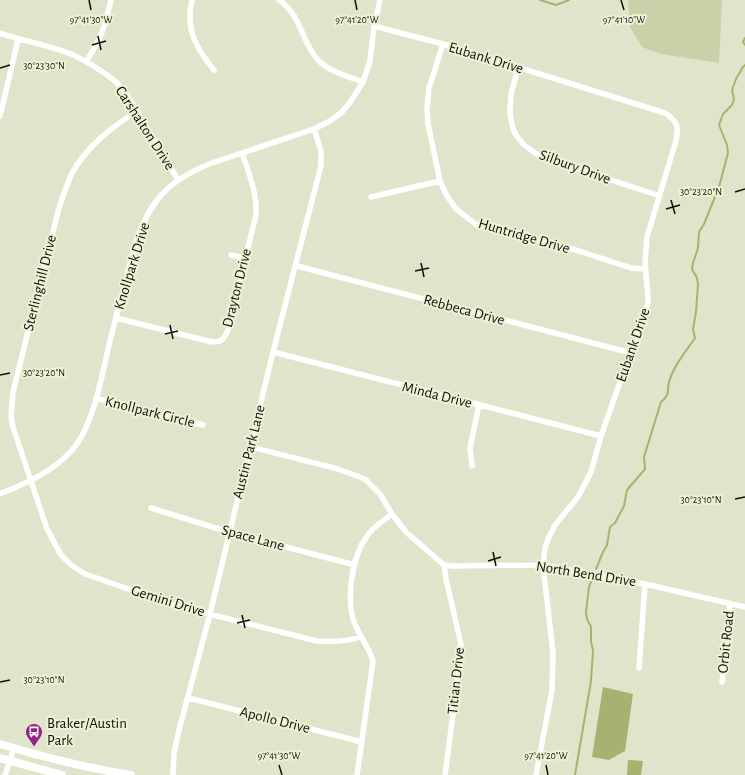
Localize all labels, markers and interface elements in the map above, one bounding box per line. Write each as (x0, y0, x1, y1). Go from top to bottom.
text: 97°41'30"W (70, 15, 113, 25)
text: 97°41'20"W (335, 15, 379, 25)
text: 97°41'10"W (603, 15, 645, 25)
street label: Eubank Drive (447, 40, 525, 77)
text: 30°23'30"N (23, 61, 65, 71)
street label: Carshalton Drive (112, 83, 178, 173)
street label: Silbury Drive (537, 147, 613, 187)
text: 30°23'20"N (680, 187, 722, 197)
street label: Huntridge Drive (477, 216, 571, 256)
street label: Knollpark Drive (112, 221, 152, 311)
street label: Sterlinghill Drive (21, 233, 59, 333)
street label: Drayton Drive (220, 247, 254, 329)
street label: Rebbeca Drive (422, 292, 506, 328)
street label: Eubank Drive (613, 306, 653, 384)
text: 30°23'20"N (23, 368, 65, 378)
street label: Minda Drive (400, 379, 474, 411)
street label: Knollpark Circle (104, 394, 196, 430)
street label: Austin Park Lane (230, 403, 268, 501)
text: 30°23'10"N (680, 495, 722, 505)
street label: Space Lane (220, 522, 286, 554)
street label: North Bend Drive (535, 559, 637, 589)
street label: Gemini Drive (129, 583, 207, 619)
street label: Orbit Road (715, 610, 737, 674)
street label: Titian Drive (445, 647, 467, 715)
text: 30°23'10"N (23, 675, 65, 685)
street label: Apollo Drive (238, 704, 312, 736)
place label: Braker/Austin Park (47, 716, 127, 748)
bus stop icon: Braker/Austin Park (24, 722, 44, 747)
text: 97°41'30"W (258, 751, 301, 761)
text: 97°41'20"W (524, 751, 568, 761)

